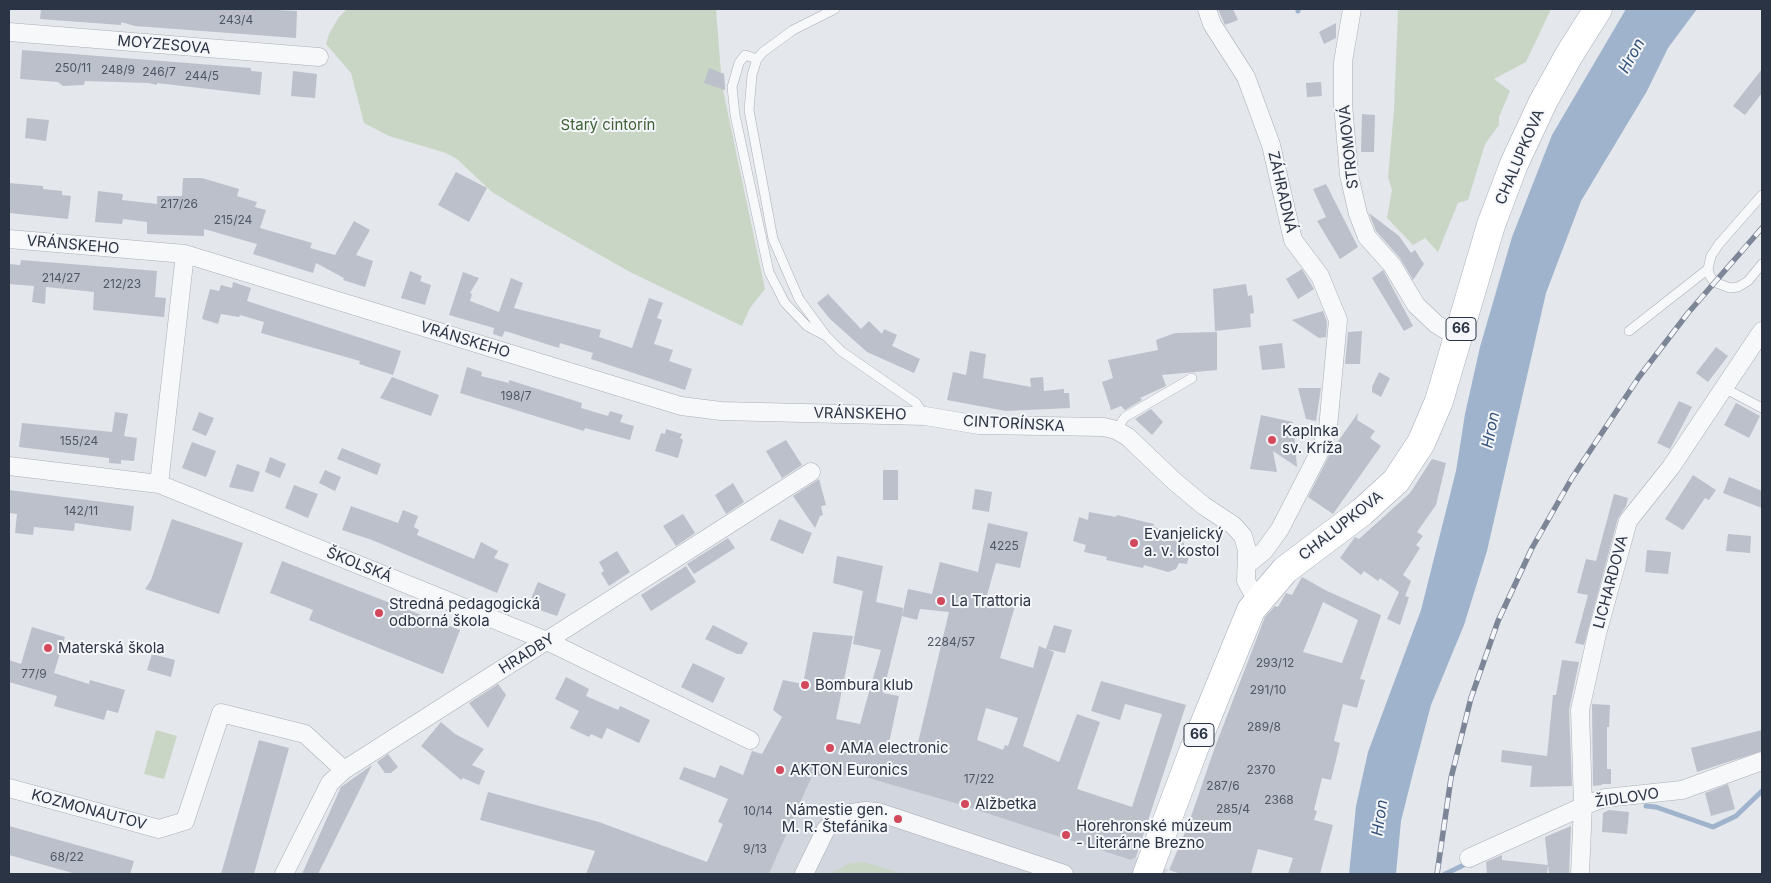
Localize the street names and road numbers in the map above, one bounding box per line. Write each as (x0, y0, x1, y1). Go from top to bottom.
street label: MOYZESOVA (117, 32, 211, 58)
street label: STROMOVÁ (1336, 104, 1362, 190)
street label: CHALUPKOVA (1492, 107, 1548, 207)
street label: ZÁHRADNÁ (1264, 149, 1300, 235)
street label: VRÁNSKEHO (26, 232, 120, 258)
street label: VRÁNSKEHO (418, 318, 512, 362)
road number: 66 (1446, 318, 1476, 340)
street label: VRÁNSKEHO (813, 404, 907, 424)
street label: CINTORÍNSKA (963, 412, 1065, 436)
street label: CHALUPKOVA (1295, 488, 1387, 564)
street label: LICHARDOVA (1590, 533, 1632, 631)
street label: ŠKOLSKÁ (324, 544, 394, 586)
street label: HRADBY (496, 630, 558, 678)
road number: 66 (1184, 724, 1214, 746)
street label: ŽIDLOVO (1594, 785, 1660, 811)
street label: KOZMONAUTOV (29, 786, 149, 834)

